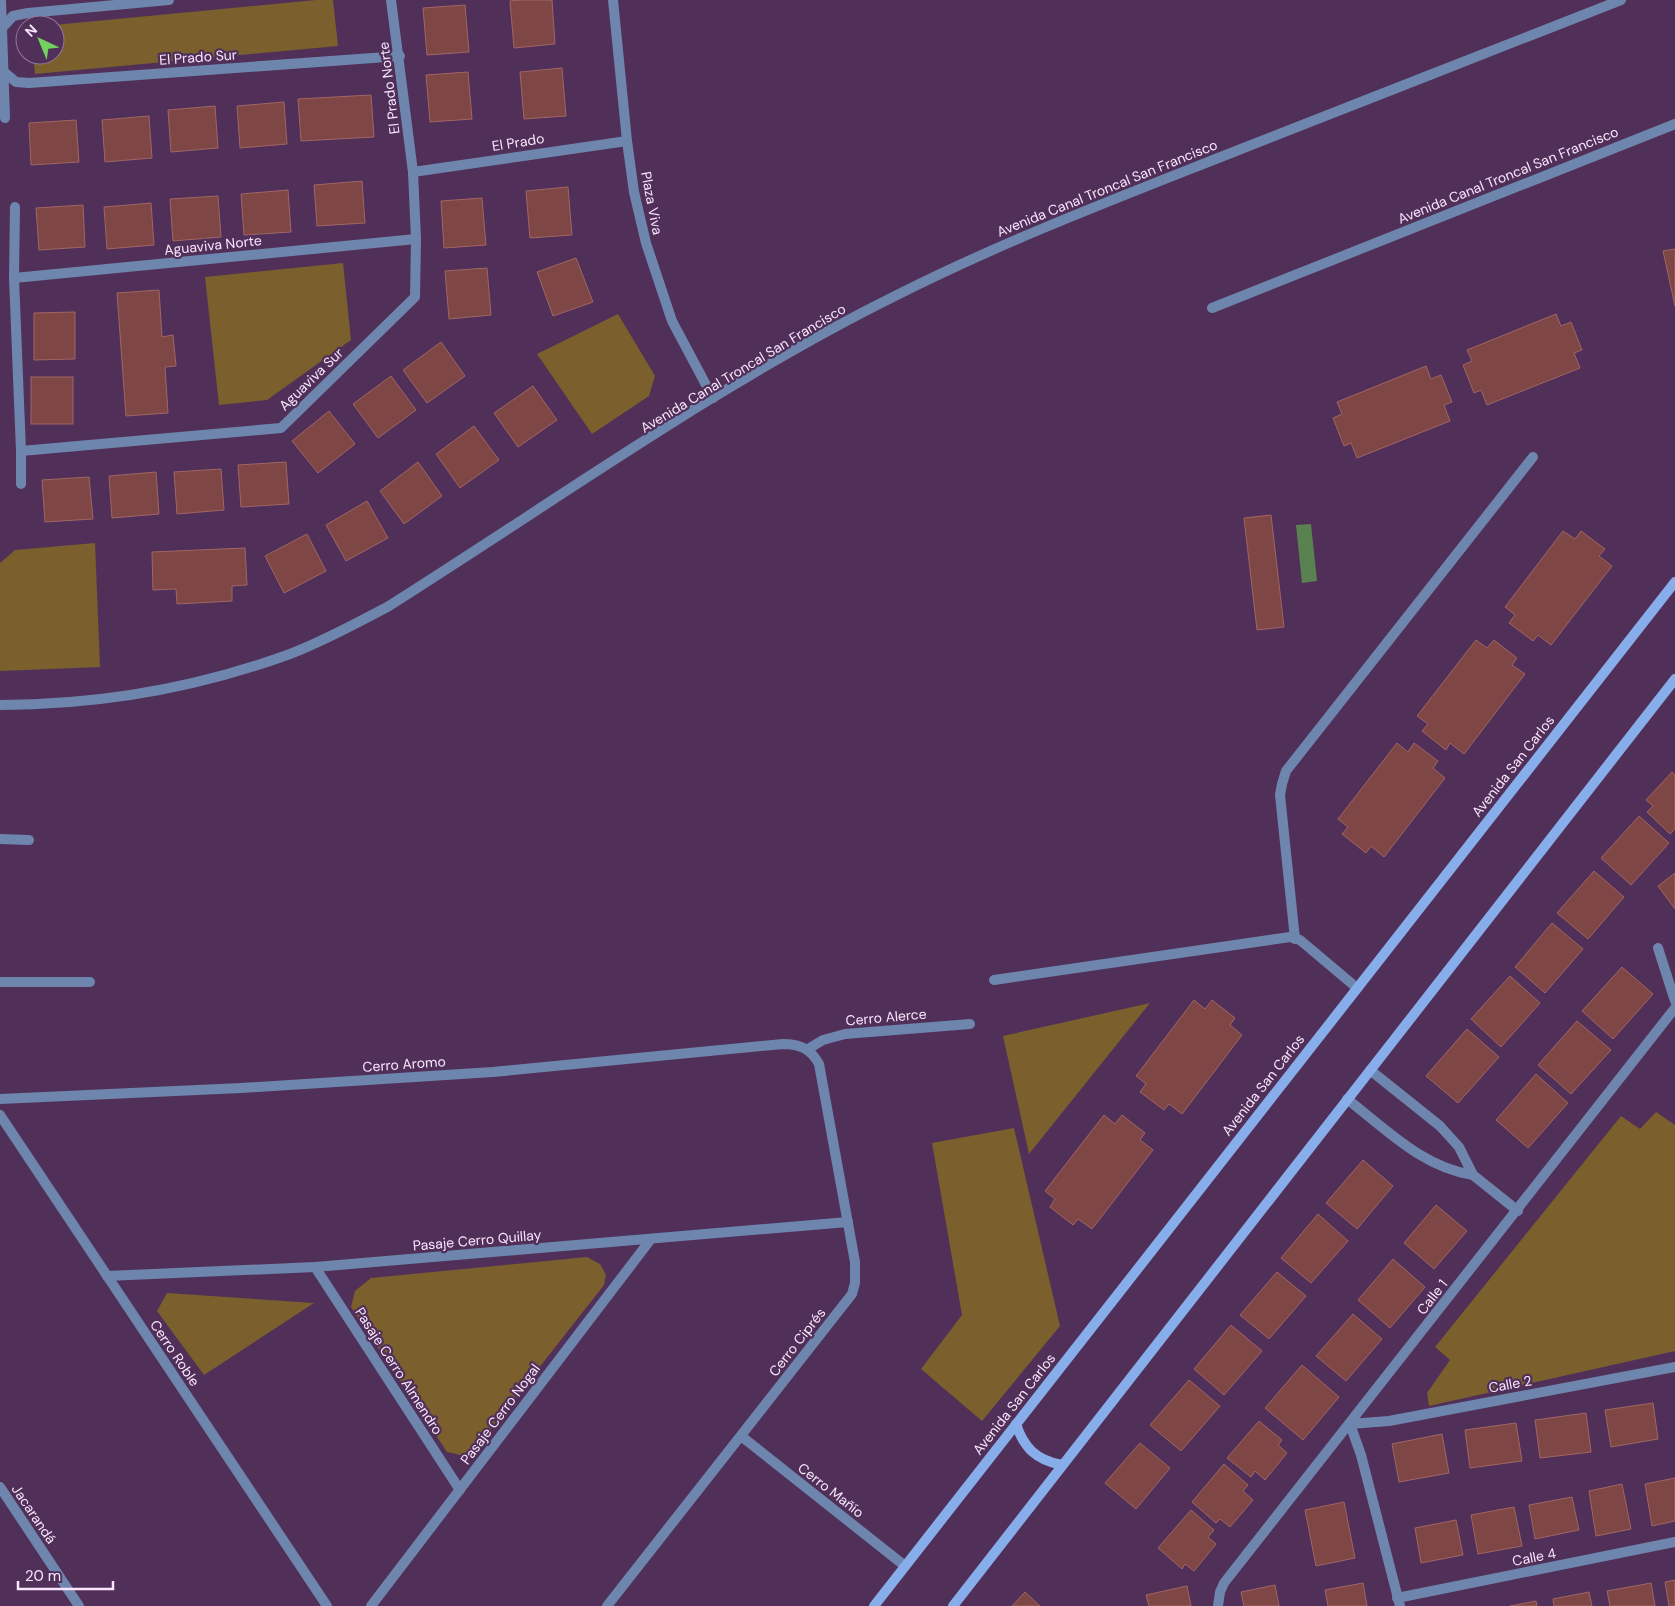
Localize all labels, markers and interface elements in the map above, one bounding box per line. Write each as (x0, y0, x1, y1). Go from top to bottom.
north arrow (15, 15, 65, 65)
text: N (21, 21, 41, 41)
street label: El Prado Norte (374, 41, 404, 135)
street label: El Prado Sur (159, 45, 237, 69)
street label: Avenida Canal Troncal San Francisco (1395, 122, 1621, 228)
street label: El Prado (491, 129, 545, 155)
street label: Avenida Canal Troncal San Francisco (994, 135, 1220, 241)
street label: Plaza Viva (637, 170, 667, 236)
street label: Aguaviva Norte (163, 231, 263, 259)
street label: Avenida Canal Troncal San Francisco (637, 299, 849, 437)
street label: Aguaviva Sur (275, 344, 347, 414)
street label: Avenida San Carlos (1468, 712, 1558, 820)
street label: Cerro Alerce (845, 1004, 927, 1030)
street label: Avenida San Carlos (1218, 1031, 1308, 1139)
street label: Cerro Aromo (362, 1052, 446, 1076)
street label: Pasaje Cerro Quillay (412, 1225, 542, 1255)
street label: Calle 1 (1413, 1276, 1451, 1318)
street label: Pasaje Cerro Almendro (351, 1304, 447, 1438)
street label: Cerro Ciprés (765, 1304, 829, 1380)
street label: Cerro Roble (146, 1316, 204, 1390)
street label: Avenida San Carlos (969, 1350, 1059, 1458)
street label: Pasaje Cerro Nogal (456, 1360, 544, 1468)
street label: Calle 2 (1487, 1371, 1533, 1397)
street label: Cerro Mañío (794, 1459, 868, 1521)
street label: Jacarandá (8, 1481, 60, 1547)
street label: Calle 4 (1511, 1544, 1558, 1570)
scale bar (18, 1558, 112, 1590)
text: 20 m (25, 1566, 61, 1586)

